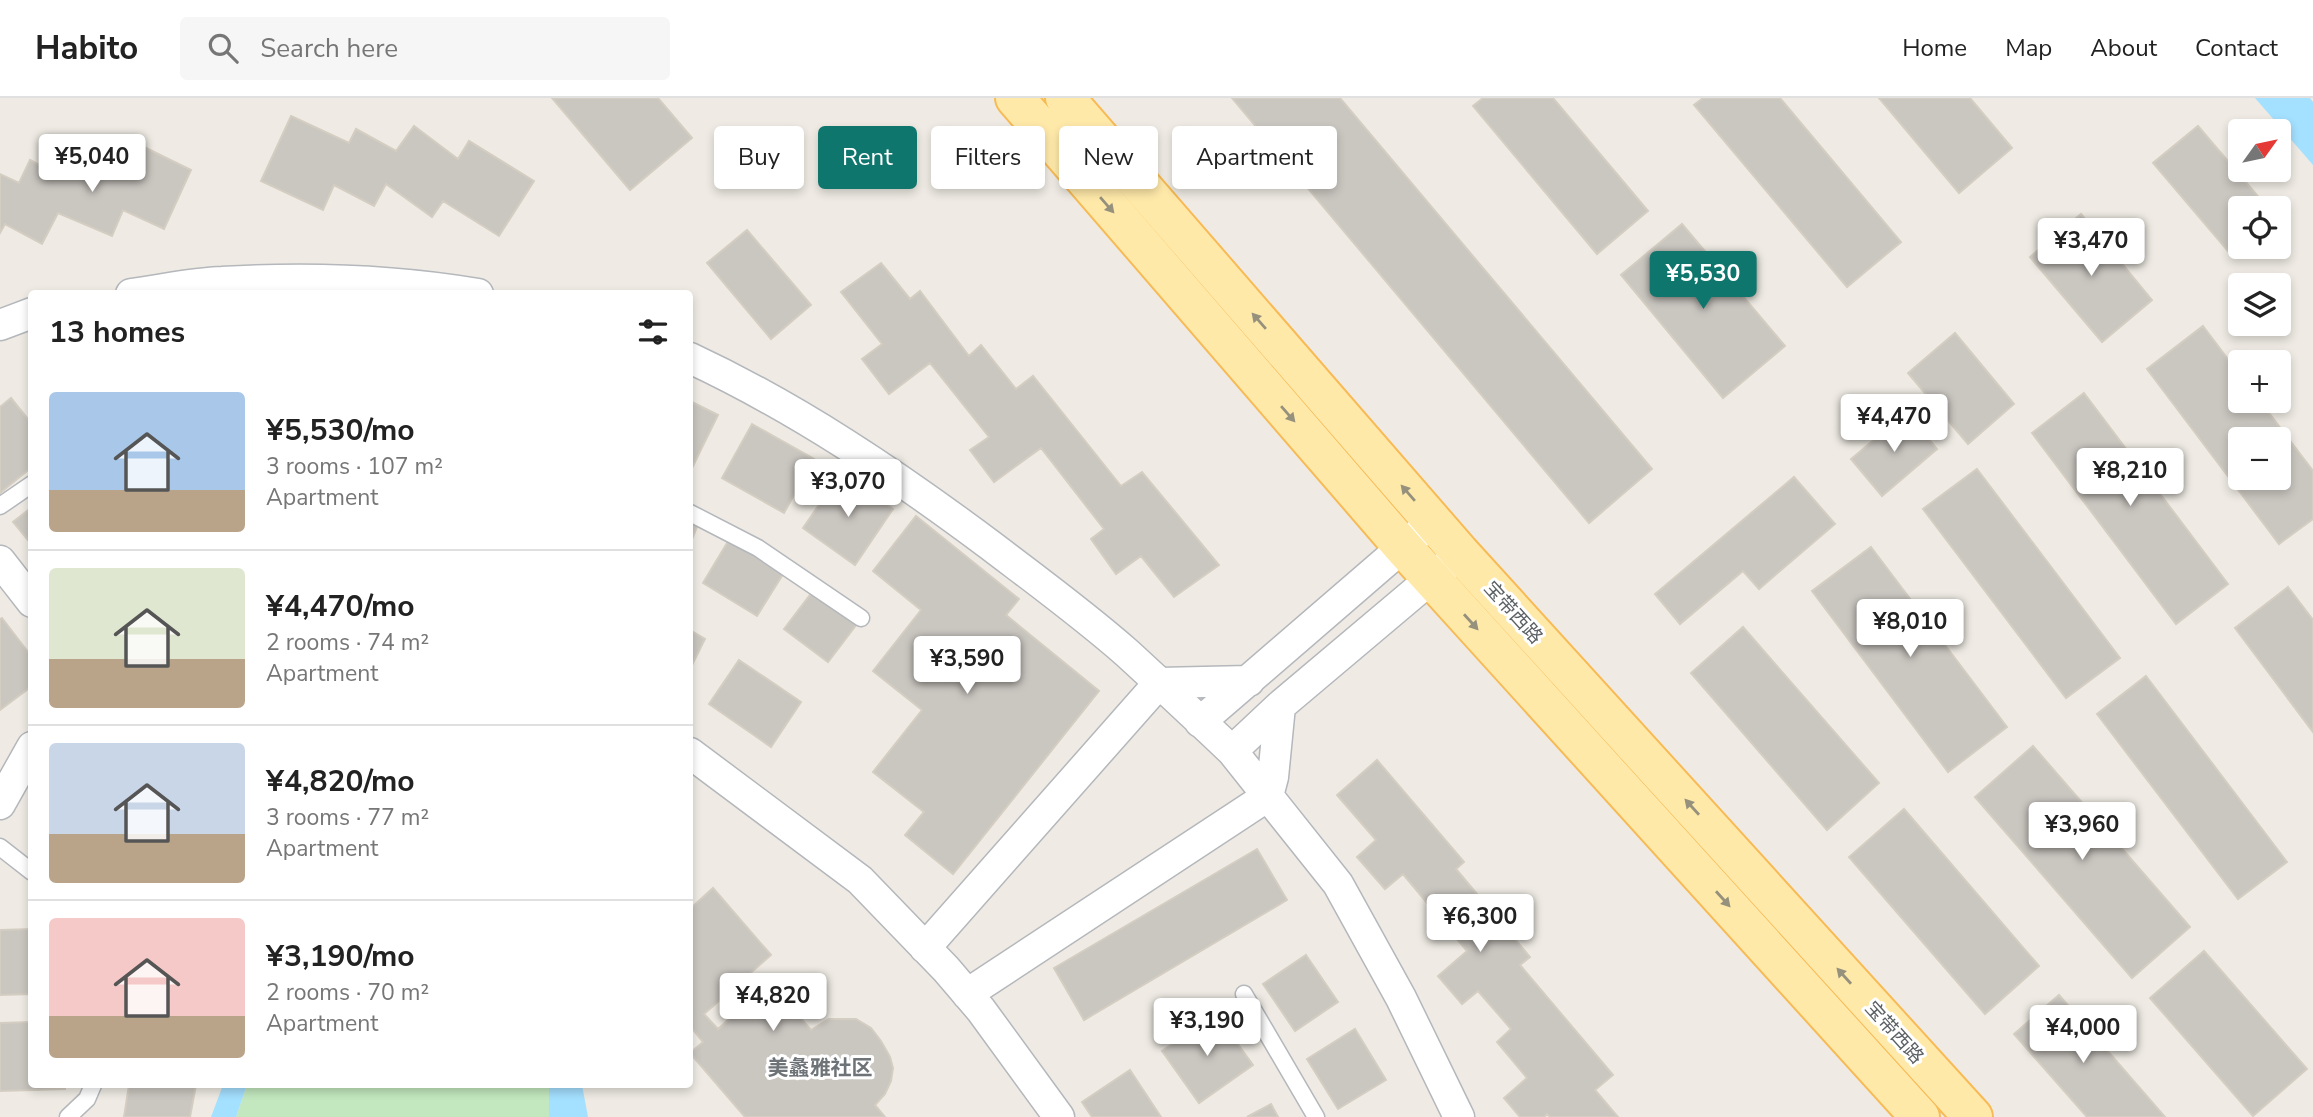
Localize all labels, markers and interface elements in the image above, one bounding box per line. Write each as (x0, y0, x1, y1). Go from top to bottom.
search box (180, 17, 670, 80)
text: Habito (35, 26, 138, 71)
icon: search (204, 29, 242, 67)
text: Search here (260, 31, 398, 66)
text: Home (1902, 32, 1967, 64)
text: Map (2005, 32, 2052, 64)
text: About (2090, 32, 2157, 64)
text: Contact (2195, 32, 2278, 64)
north arrow (2228, 119, 2291, 182)
map controls (2228, 119, 2291, 490)
chip: Buy (714, 126, 804, 189)
chip: Rent (818, 126, 917, 189)
chip: Filters (931, 126, 1045, 189)
chip: New (1059, 126, 1158, 189)
chip: Apartment (1172, 126, 1337, 189)
pin: ¥5,040 (35, 134, 149, 194)
text: ¥5,040 (55, 141, 129, 172)
one-way arrow (1099, 196, 1115, 214)
button: locate (2228, 196, 2291, 259)
pin: ¥3,470 (2034, 218, 2148, 278)
text: ¥3,470 (2054, 225, 2128, 256)
pin: ¥5,530 (1646, 252, 1760, 311)
text: ¥5,530 (1666, 258, 1740, 289)
button: layers (2228, 273, 2291, 336)
text: 13 homes (49, 312, 185, 353)
one-way arrow (1251, 312, 1267, 330)
icon: filters (634, 313, 672, 351)
button: + (2228, 350, 2291, 413)
pin: ¥4,470 (1837, 394, 1951, 454)
text: ¥4,470 (1857, 401, 1931, 432)
one-way arrow (1280, 405, 1296, 423)
text: ¥5,530/mo (266, 410, 415, 451)
icon: home (105, 420, 189, 504)
button: − (2228, 427, 2291, 490)
pin: ¥8,210 (2073, 448, 2187, 508)
text: 3 rooms · 107 m² (266, 451, 443, 482)
text: ¥8,210 (2093, 455, 2167, 486)
pin: ¥3,070 (791, 460, 905, 519)
text: ¥3,070 (811, 466, 885, 497)
text: Apartment (266, 482, 378, 513)
one-way arrow (1400, 484, 1416, 502)
street label: 宝带西路 (1478, 576, 1548, 650)
text: ¥4,470/mo (266, 586, 415, 627)
icon: home (105, 596, 189, 680)
pin: ¥8,010 (1853, 600, 1967, 659)
text: ¥8,010 (1873, 606, 1947, 637)
one-way arrow (1463, 613, 1478, 630)
text: 2 rooms · 74 m² (266, 627, 429, 658)
pin: ¥3,590 (910, 636, 1024, 696)
text: ¥3,590 (930, 643, 1004, 674)
text: Apartment (266, 658, 378, 689)
text: ¥4,820/mo (266, 761, 415, 802)
icon: home (105, 771, 189, 855)
one-way arrow (1684, 799, 1700, 816)
text: 3 rooms · 77 m² (266, 802, 429, 833)
pin: ¥3,960 (2025, 802, 2139, 862)
text: ¥3,960 (2045, 809, 2119, 840)
text: Apartment (266, 833, 378, 864)
one-way arrow (1714, 890, 1730, 907)
pin: ¥6,300 (1423, 894, 1537, 954)
text: ¥6,300 (1443, 901, 1517, 932)
text: ¥3,190/mo (266, 936, 415, 977)
icon: home (105, 946, 189, 1030)
one-way arrow (1837, 968, 1853, 985)
pin: ¥4,820 (716, 974, 830, 1033)
text: 2 rooms · 70 m² (266, 977, 429, 1008)
text: ¥4,820 (736, 980, 810, 1011)
street label: 宝带西路 (1859, 996, 1929, 1070)
pin: ¥3,190 (1150, 998, 1264, 1058)
text: ¥3,190 (1170, 1005, 1244, 1036)
pin: ¥4,000 (2026, 1006, 2140, 1065)
text: Apartment (266, 1008, 378, 1039)
text: ¥4,000 (2046, 1012, 2120, 1043)
district label: 美蠡雅社区 (768, 1054, 873, 1082)

